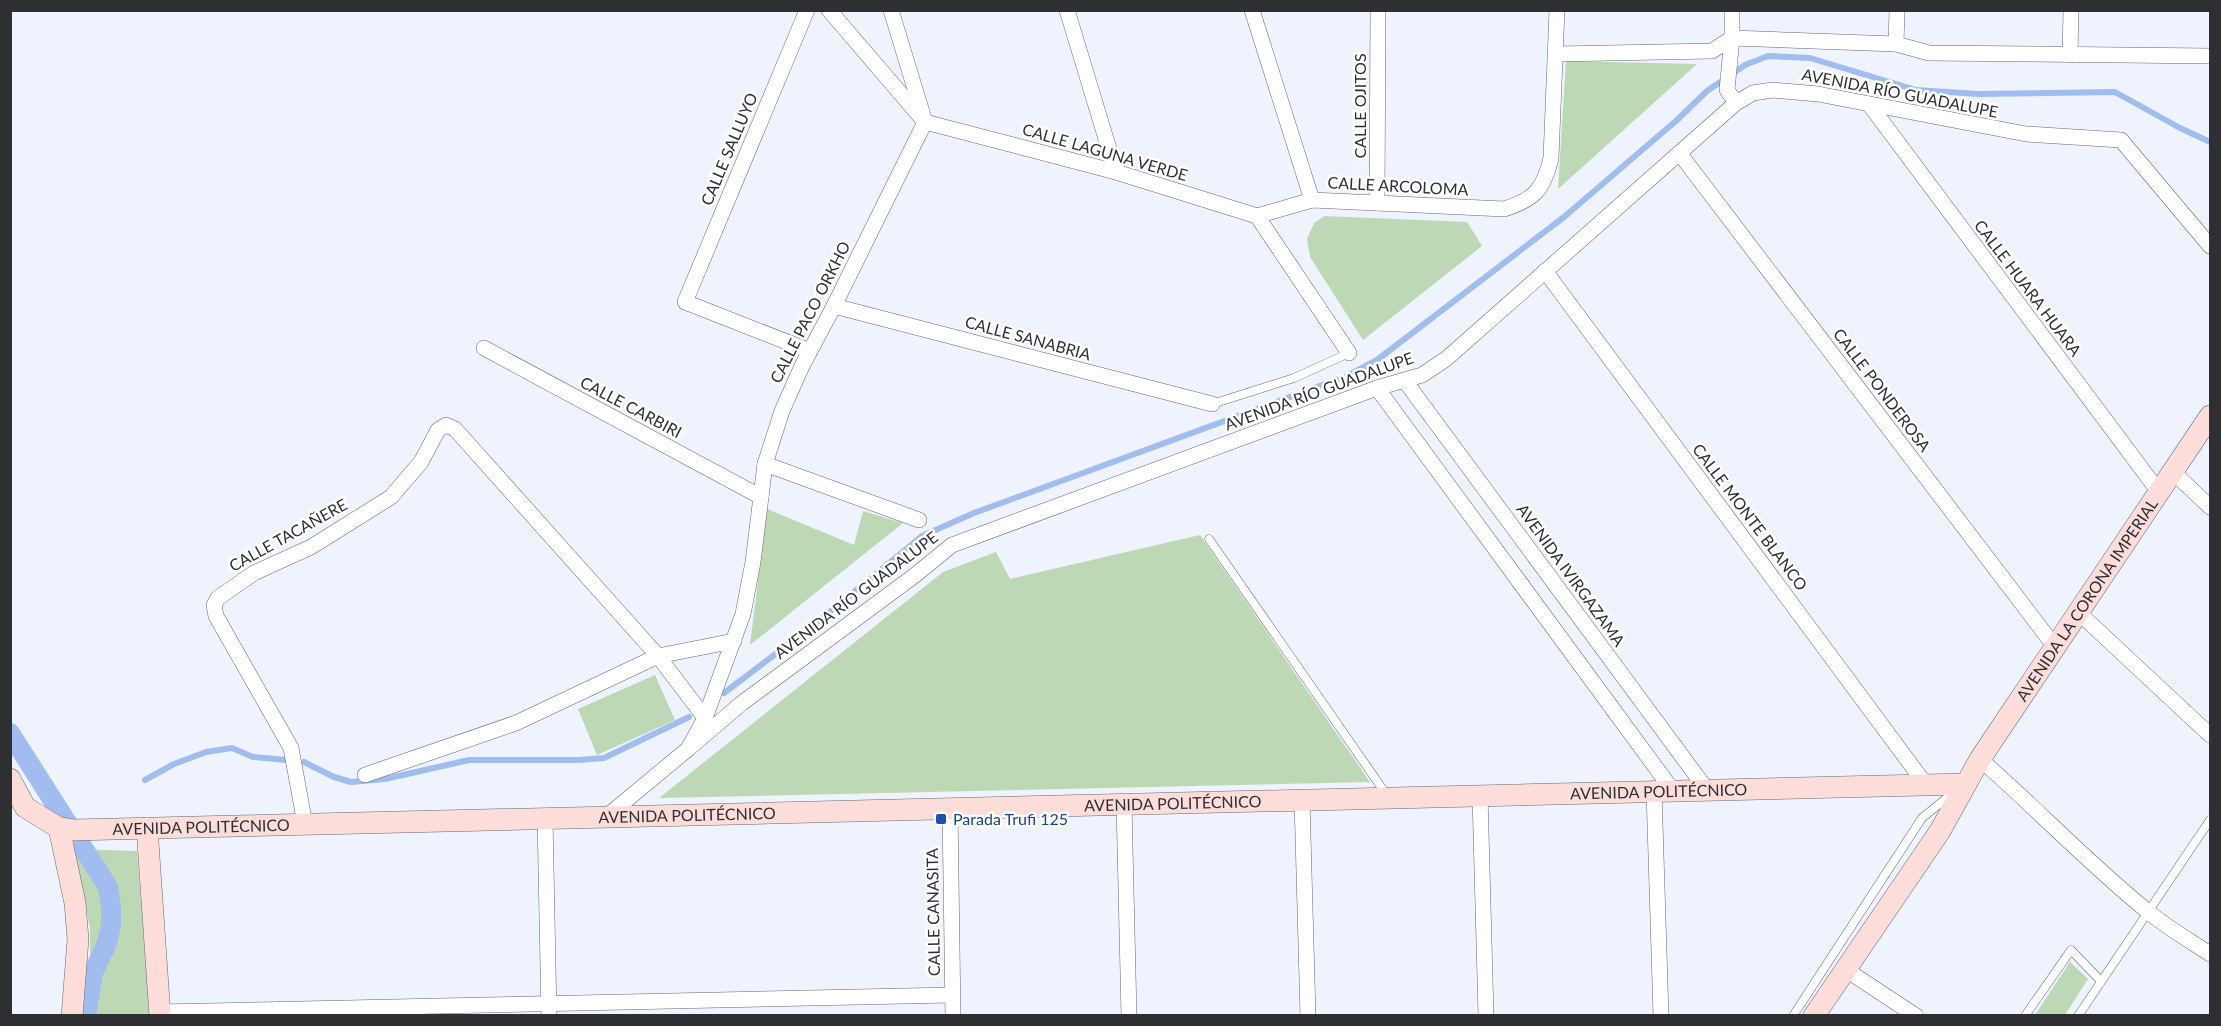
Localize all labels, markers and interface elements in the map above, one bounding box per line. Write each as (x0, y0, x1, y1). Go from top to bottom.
street label: CALLE OJITOS (1350, 53, 1369, 159)
street label: AVENIDA RÍO GUADALUPE (1800, 64, 2000, 121)
street label: CALLE SALLUYO (696, 89, 761, 208)
street label: CALLE LAGUNA VERDE (1020, 119, 1190, 184)
street label: CALLE ARCOLOMA (1327, 172, 1469, 199)
street label: CALLE HUARA HUARA (1971, 216, 2086, 360)
street label: CALLE PACO ORKHO (766, 238, 854, 386)
street label: CALLE SANABRIA (963, 312, 1093, 363)
street label: CALLE PONDEROSA (1830, 324, 1935, 455)
street label: AVENIDA RÍO GUADALUPE (1222, 347, 1416, 434)
street label: CALLE CARBIRI (577, 372, 685, 441)
street label: CALLE MONTE BLANCO (1689, 440, 1812, 594)
street label: CALLE TACAÑERE (225, 494, 350, 575)
street label: AVENIDA LA CORONA IMPERIAL (2012, 494, 2161, 704)
street label: AVENIDA IVIRGAZAMA (1513, 500, 1630, 650)
street label: AVENIDA RÍO GUADALUPE (770, 527, 941, 662)
street label: AVENIDA POLITÉCNICO (1570, 779, 1748, 803)
street label: AVENIDA POLITÉCNICO (1084, 791, 1262, 814)
street label: AVENIDA POLITÉCNICO (598, 803, 776, 826)
place label: Parada Trufi 125 (953, 809, 1068, 828)
marker: Parada Trufi 125 (934, 812, 948, 826)
street label: AVENIDA POLITÉCNICO (112, 815, 290, 838)
street label: CALLE CANASITA (922, 848, 943, 976)

